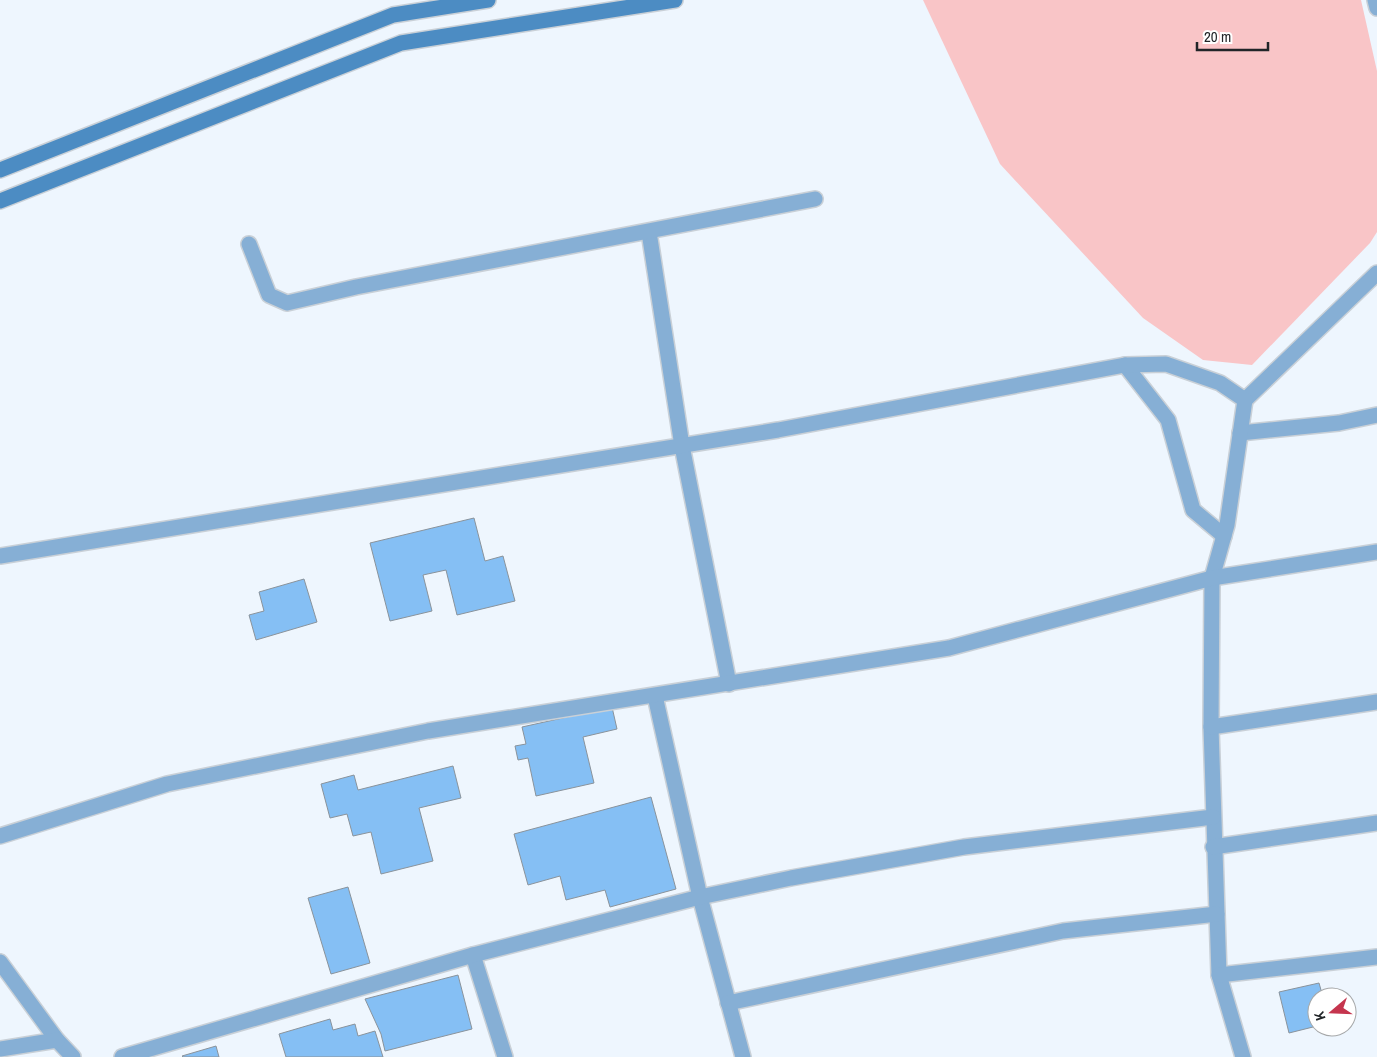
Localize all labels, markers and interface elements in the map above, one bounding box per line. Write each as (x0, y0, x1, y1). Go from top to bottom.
scale bar (1197, 20, 1268, 52)
text: 20 m (1204, 26, 1231, 47)
north arrow (1307, 987, 1357, 1037)
text: K (1310, 1009, 1330, 1023)

